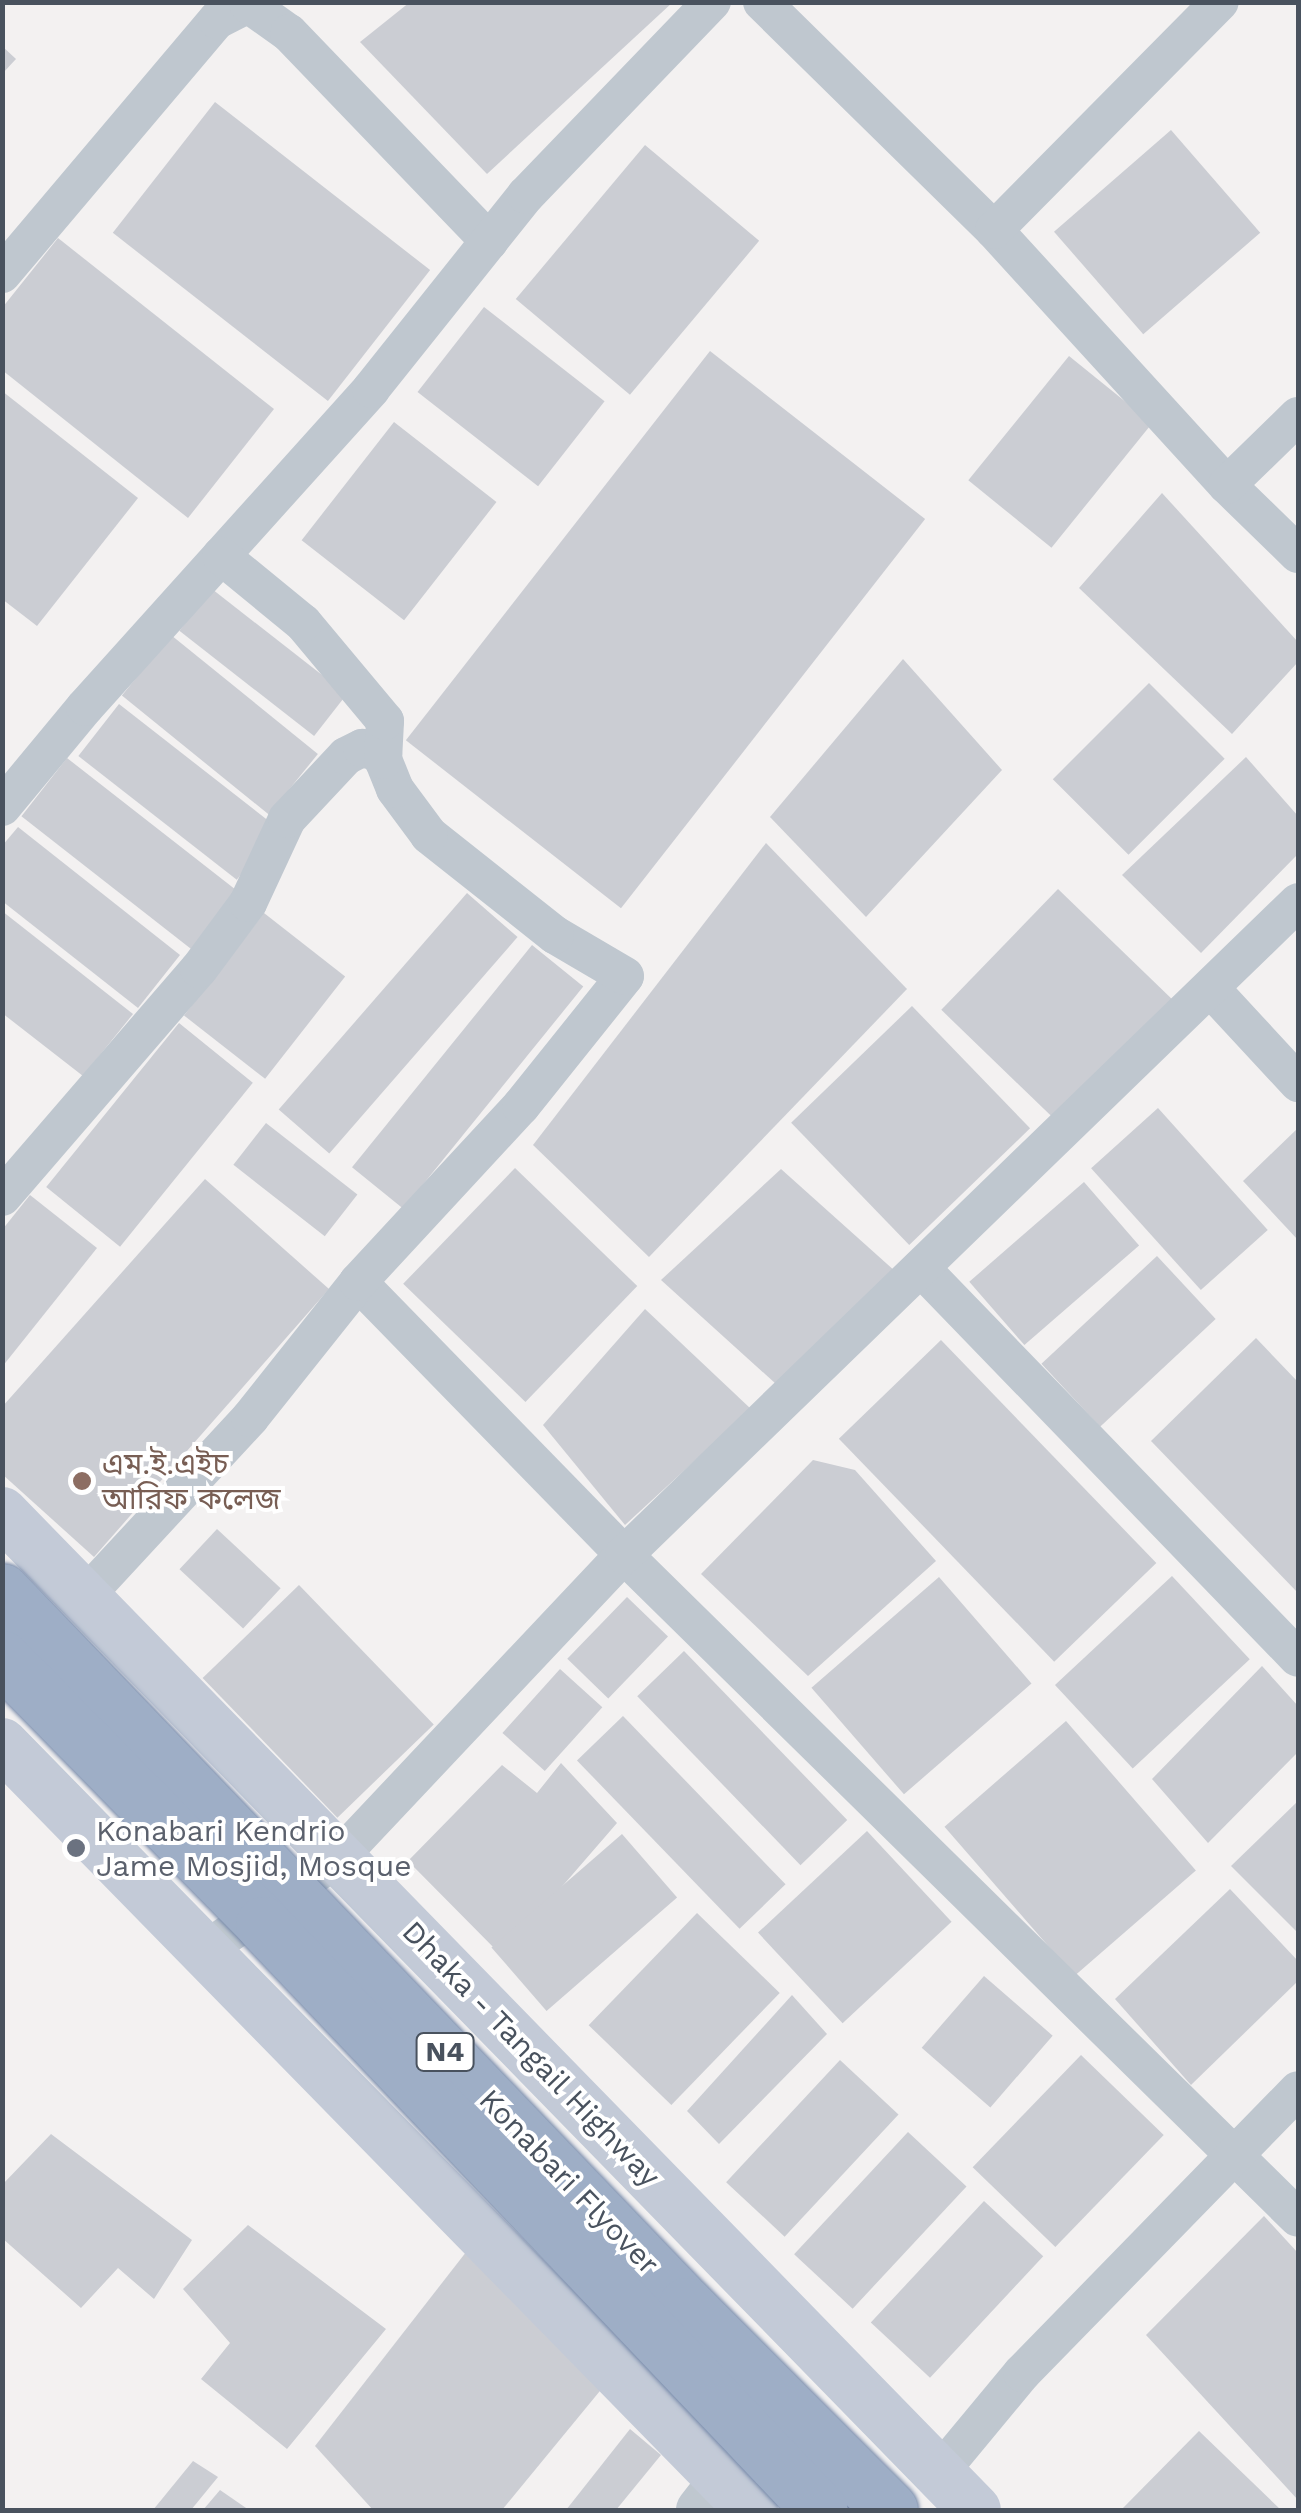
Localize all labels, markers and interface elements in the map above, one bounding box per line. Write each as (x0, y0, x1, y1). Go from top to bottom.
place label: এম.ই.এইচ আরিফ কলেজ (102, 1446, 281, 1516)
marker: এম.ই.এইচ আরিফ কলেজ (71, 1470, 93, 1492)
place label: Konabari Kendrio Jame Mosjid, Mosque (96, 1813, 412, 1884)
marker: Konabari Kendrio Jame Mosjid, Mosque (65, 1837, 87, 1859)
street label: Dhaka - Tangail Highway (394, 1913, 668, 2195)
road number: N4 (415, 2029, 475, 2075)
street label: Konabari Flyover (471, 2082, 667, 2282)

